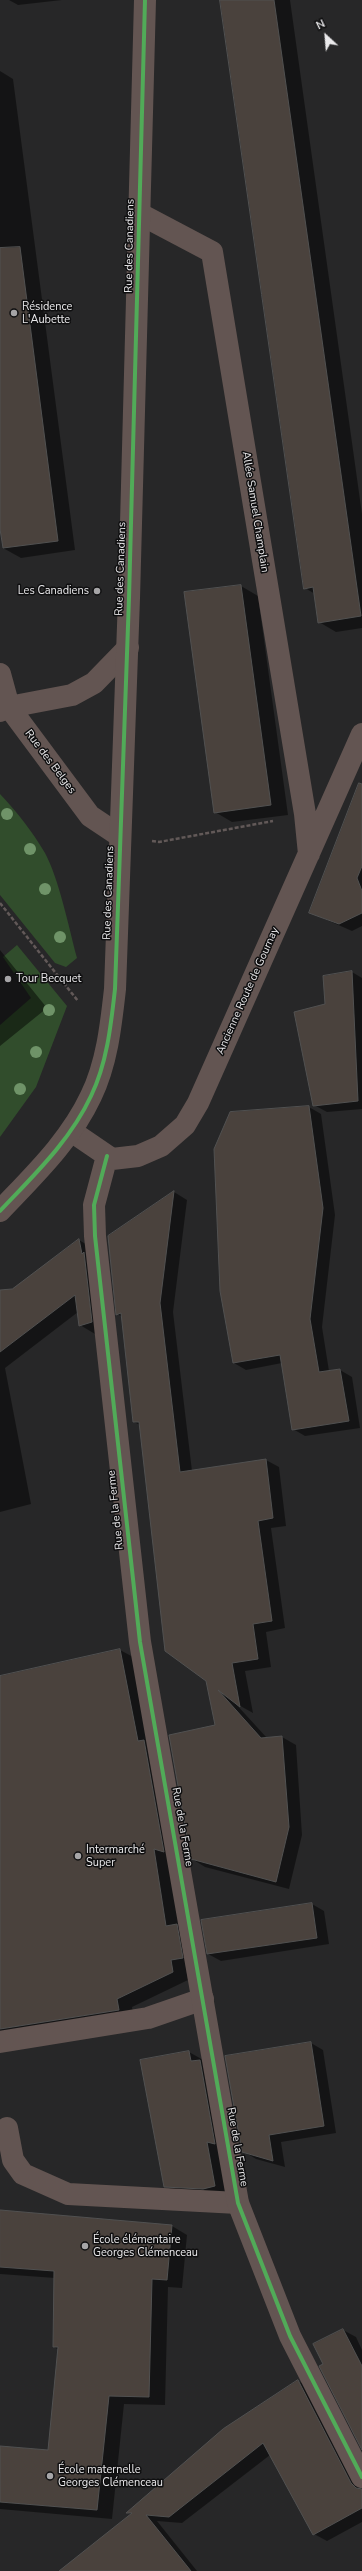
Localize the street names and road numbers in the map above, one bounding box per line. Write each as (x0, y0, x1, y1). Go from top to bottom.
street label: Rue des Canadiens (123, 199, 137, 293)
street label: Allée Samuel Champlain (239, 451, 271, 573)
street label: Rue des Canadiens (113, 522, 129, 616)
street label: Rue des Belges (22, 727, 78, 797)
street label: Rue des Canadiens (101, 846, 117, 940)
street label: Ancienne Route de Gournay (214, 925, 282, 1057)
street label: Rue de la Ferme (105, 1469, 127, 1551)
street label: Rue de la Ferme (169, 1786, 195, 1868)
street label: Rue de la Ferme (224, 2106, 250, 2188)

